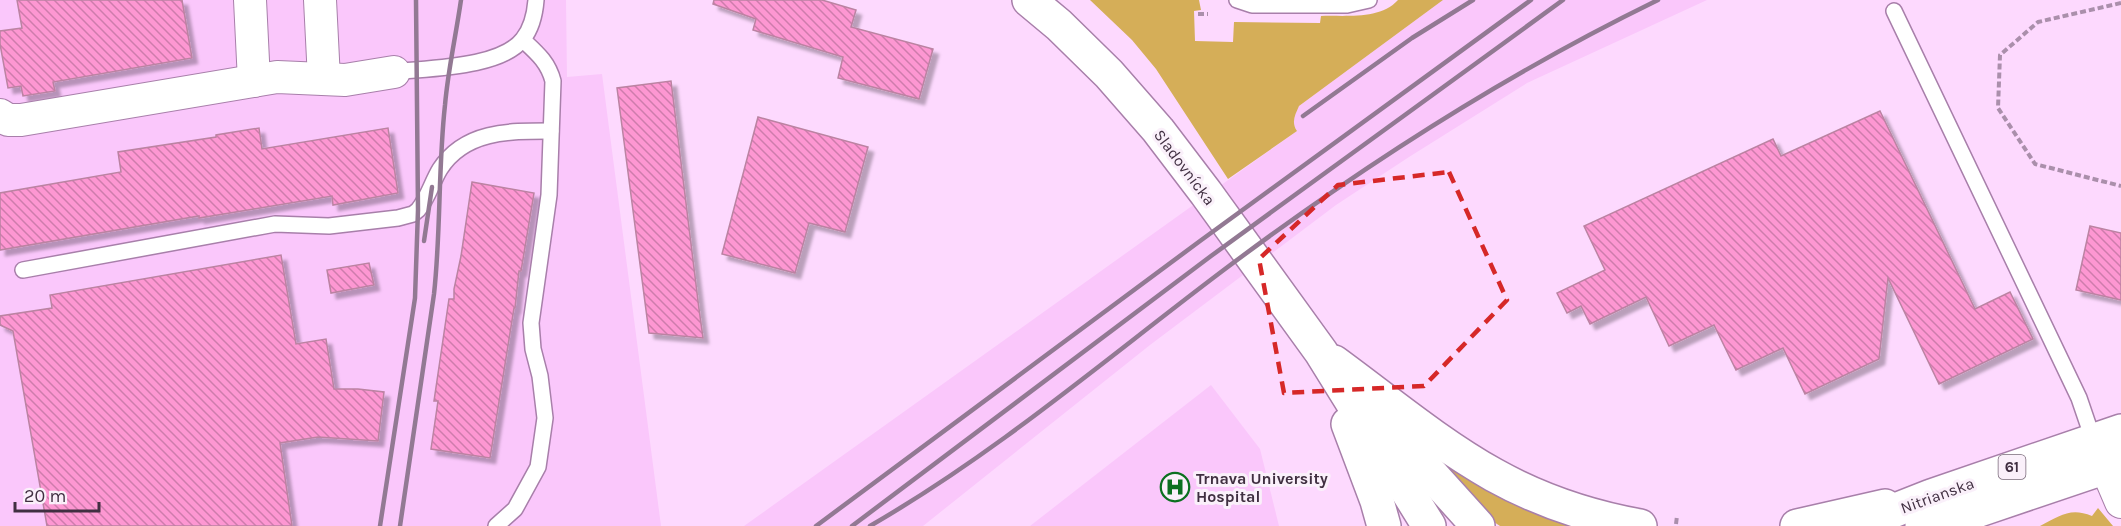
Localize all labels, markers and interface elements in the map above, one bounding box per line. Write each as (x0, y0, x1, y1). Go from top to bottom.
street label: Sladovnícka (1150, 126, 1219, 209)
road number: 61 (1998, 455, 2026, 479)
place label: Trnava University Hospital (1196, 469, 1328, 506)
hospital icon: Trnava University Hospital (1159, 471, 1191, 503)
street label: Nitrianska (1898, 473, 1977, 518)
scale bar (15, 475, 99, 513)
text: 20 m (24, 485, 66, 507)

